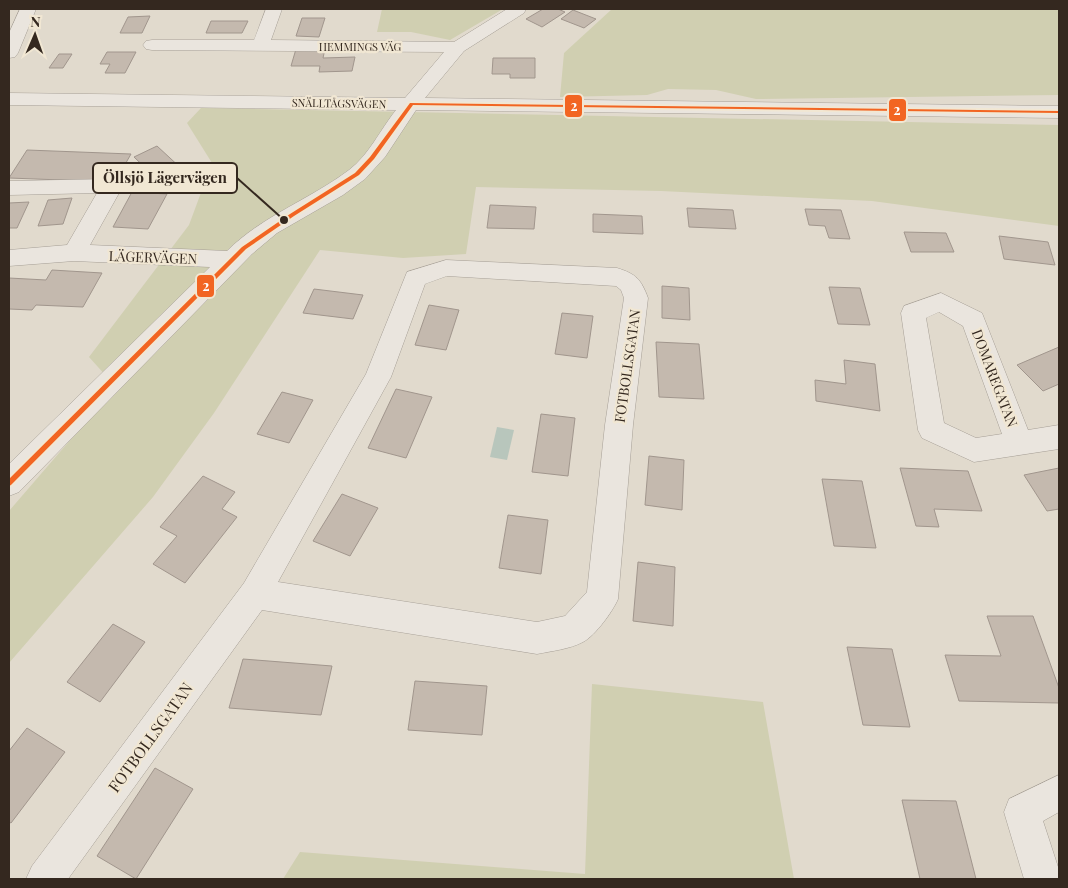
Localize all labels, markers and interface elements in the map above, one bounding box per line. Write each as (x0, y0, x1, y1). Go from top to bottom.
north arrow (10, 10, 60, 60)
text: N (30, 12, 41, 31)
street label: HEMMINGS VÄG (319, 39, 401, 54)
line badge: 2 (564, 94, 583, 118)
street label: SNÄLLTÅGSVÄGEN (292, 95, 387, 111)
text: 2 (570, 96, 578, 115)
line badge: 2 (888, 98, 907, 122)
text: 2 (893, 100, 901, 119)
callout: Öllsjö Lägervägen (93, 163, 237, 193)
text: Öllsjö Lägervägen (103, 167, 228, 187)
street label: LÄGERVÄGEN (108, 246, 198, 268)
line badge: 2 (196, 274, 215, 298)
text: 2 (202, 276, 210, 295)
street label: FOTBOLLSGATAN (610, 308, 644, 424)
street label: DOMAREGATAN (968, 326, 1022, 430)
street label: FOTBOLLSGATAN (103, 678, 197, 796)

